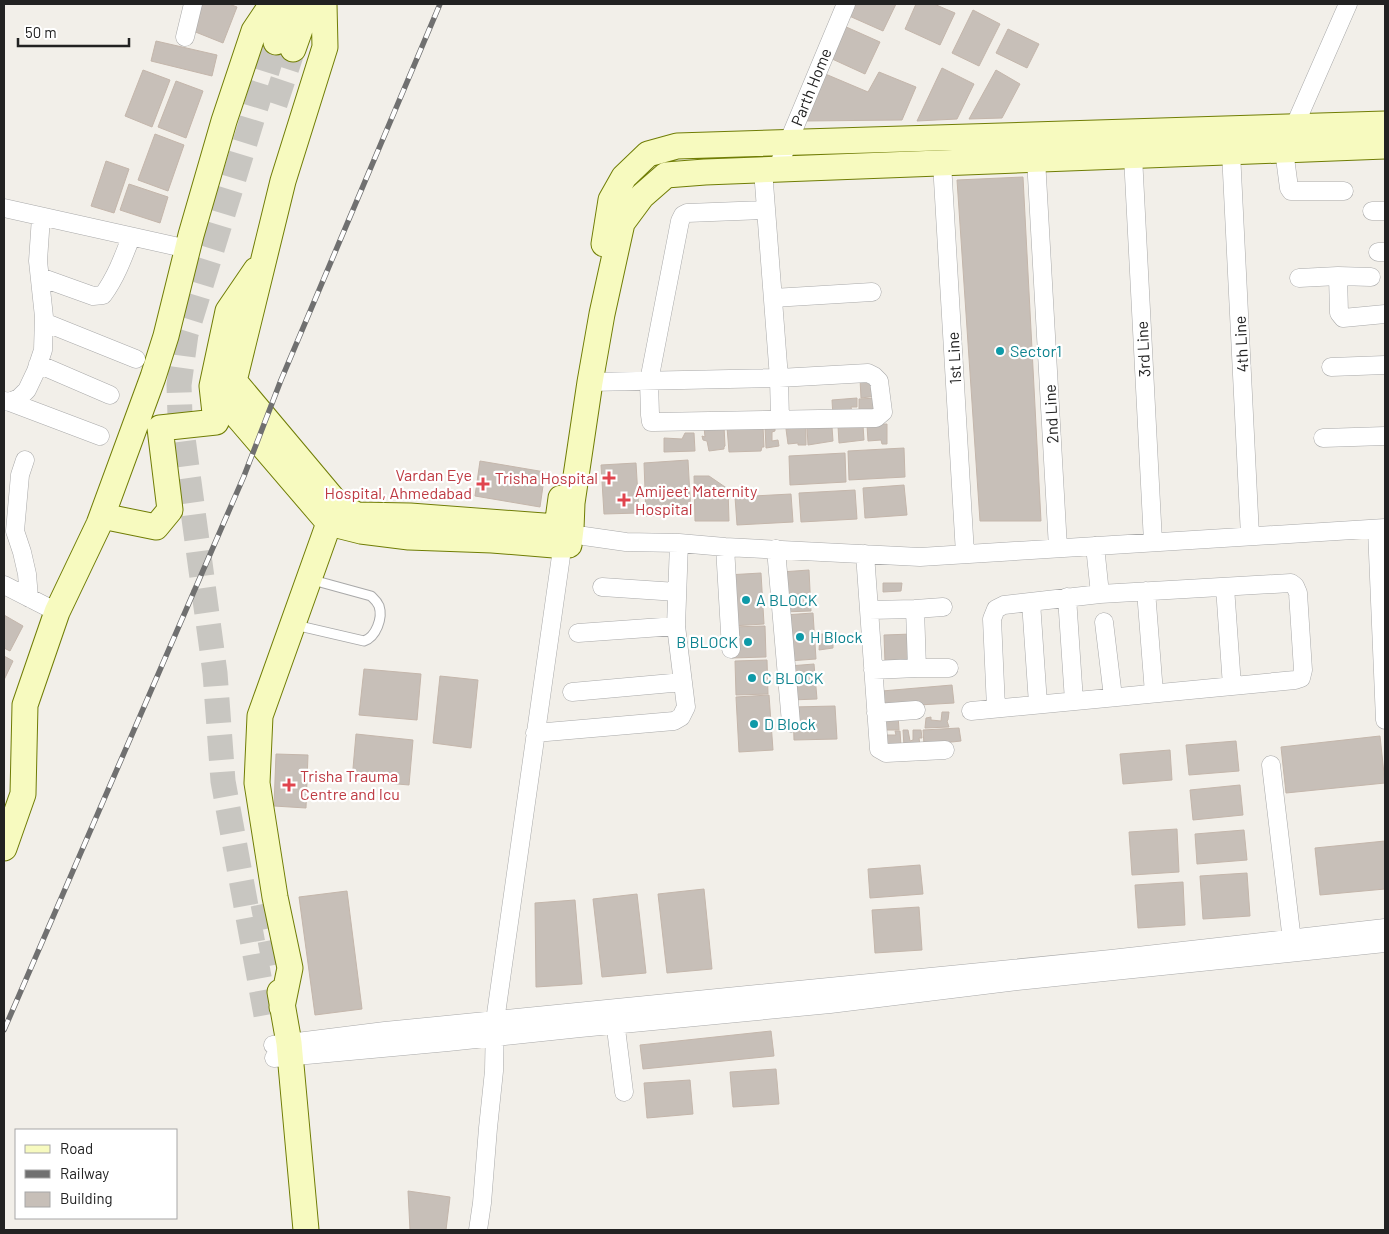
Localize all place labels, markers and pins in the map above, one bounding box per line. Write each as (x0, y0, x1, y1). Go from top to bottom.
place label: Sector1 (1010, 341, 1062, 360)
marker: Sector1 (994, 345, 1006, 357)
place label: Vardan Eye Hospital, Ahmedabad (325, 465, 472, 502)
place label: Trisha Hospital (495, 468, 598, 487)
marker: Trisha Hospital (602, 471, 616, 485)
marker: Vardan Eye Hospital, Ahmedabad (476, 477, 490, 491)
place label: Amijeet Maternity Hospital (635, 481, 758, 518)
marker: Amijeet Maternity Hospital (617, 493, 631, 507)
place label: A BLOCK (756, 590, 818, 609)
marker: A BLOCK (740, 594, 752, 606)
place label: H Block (810, 627, 862, 646)
marker: H Block (794, 631, 806, 643)
place label: B BLOCK (676, 632, 738, 651)
marker: B BLOCK (742, 636, 754, 648)
place label: C BLOCK (762, 668, 824, 687)
marker: C BLOCK (746, 672, 758, 684)
place label: D Block (764, 714, 816, 733)
marker: D Block (748, 718, 760, 730)
place label: Trisha Trauma Centre and Icu (300, 766, 400, 803)
marker: Trisha Trauma Centre and Icu (282, 778, 296, 792)

